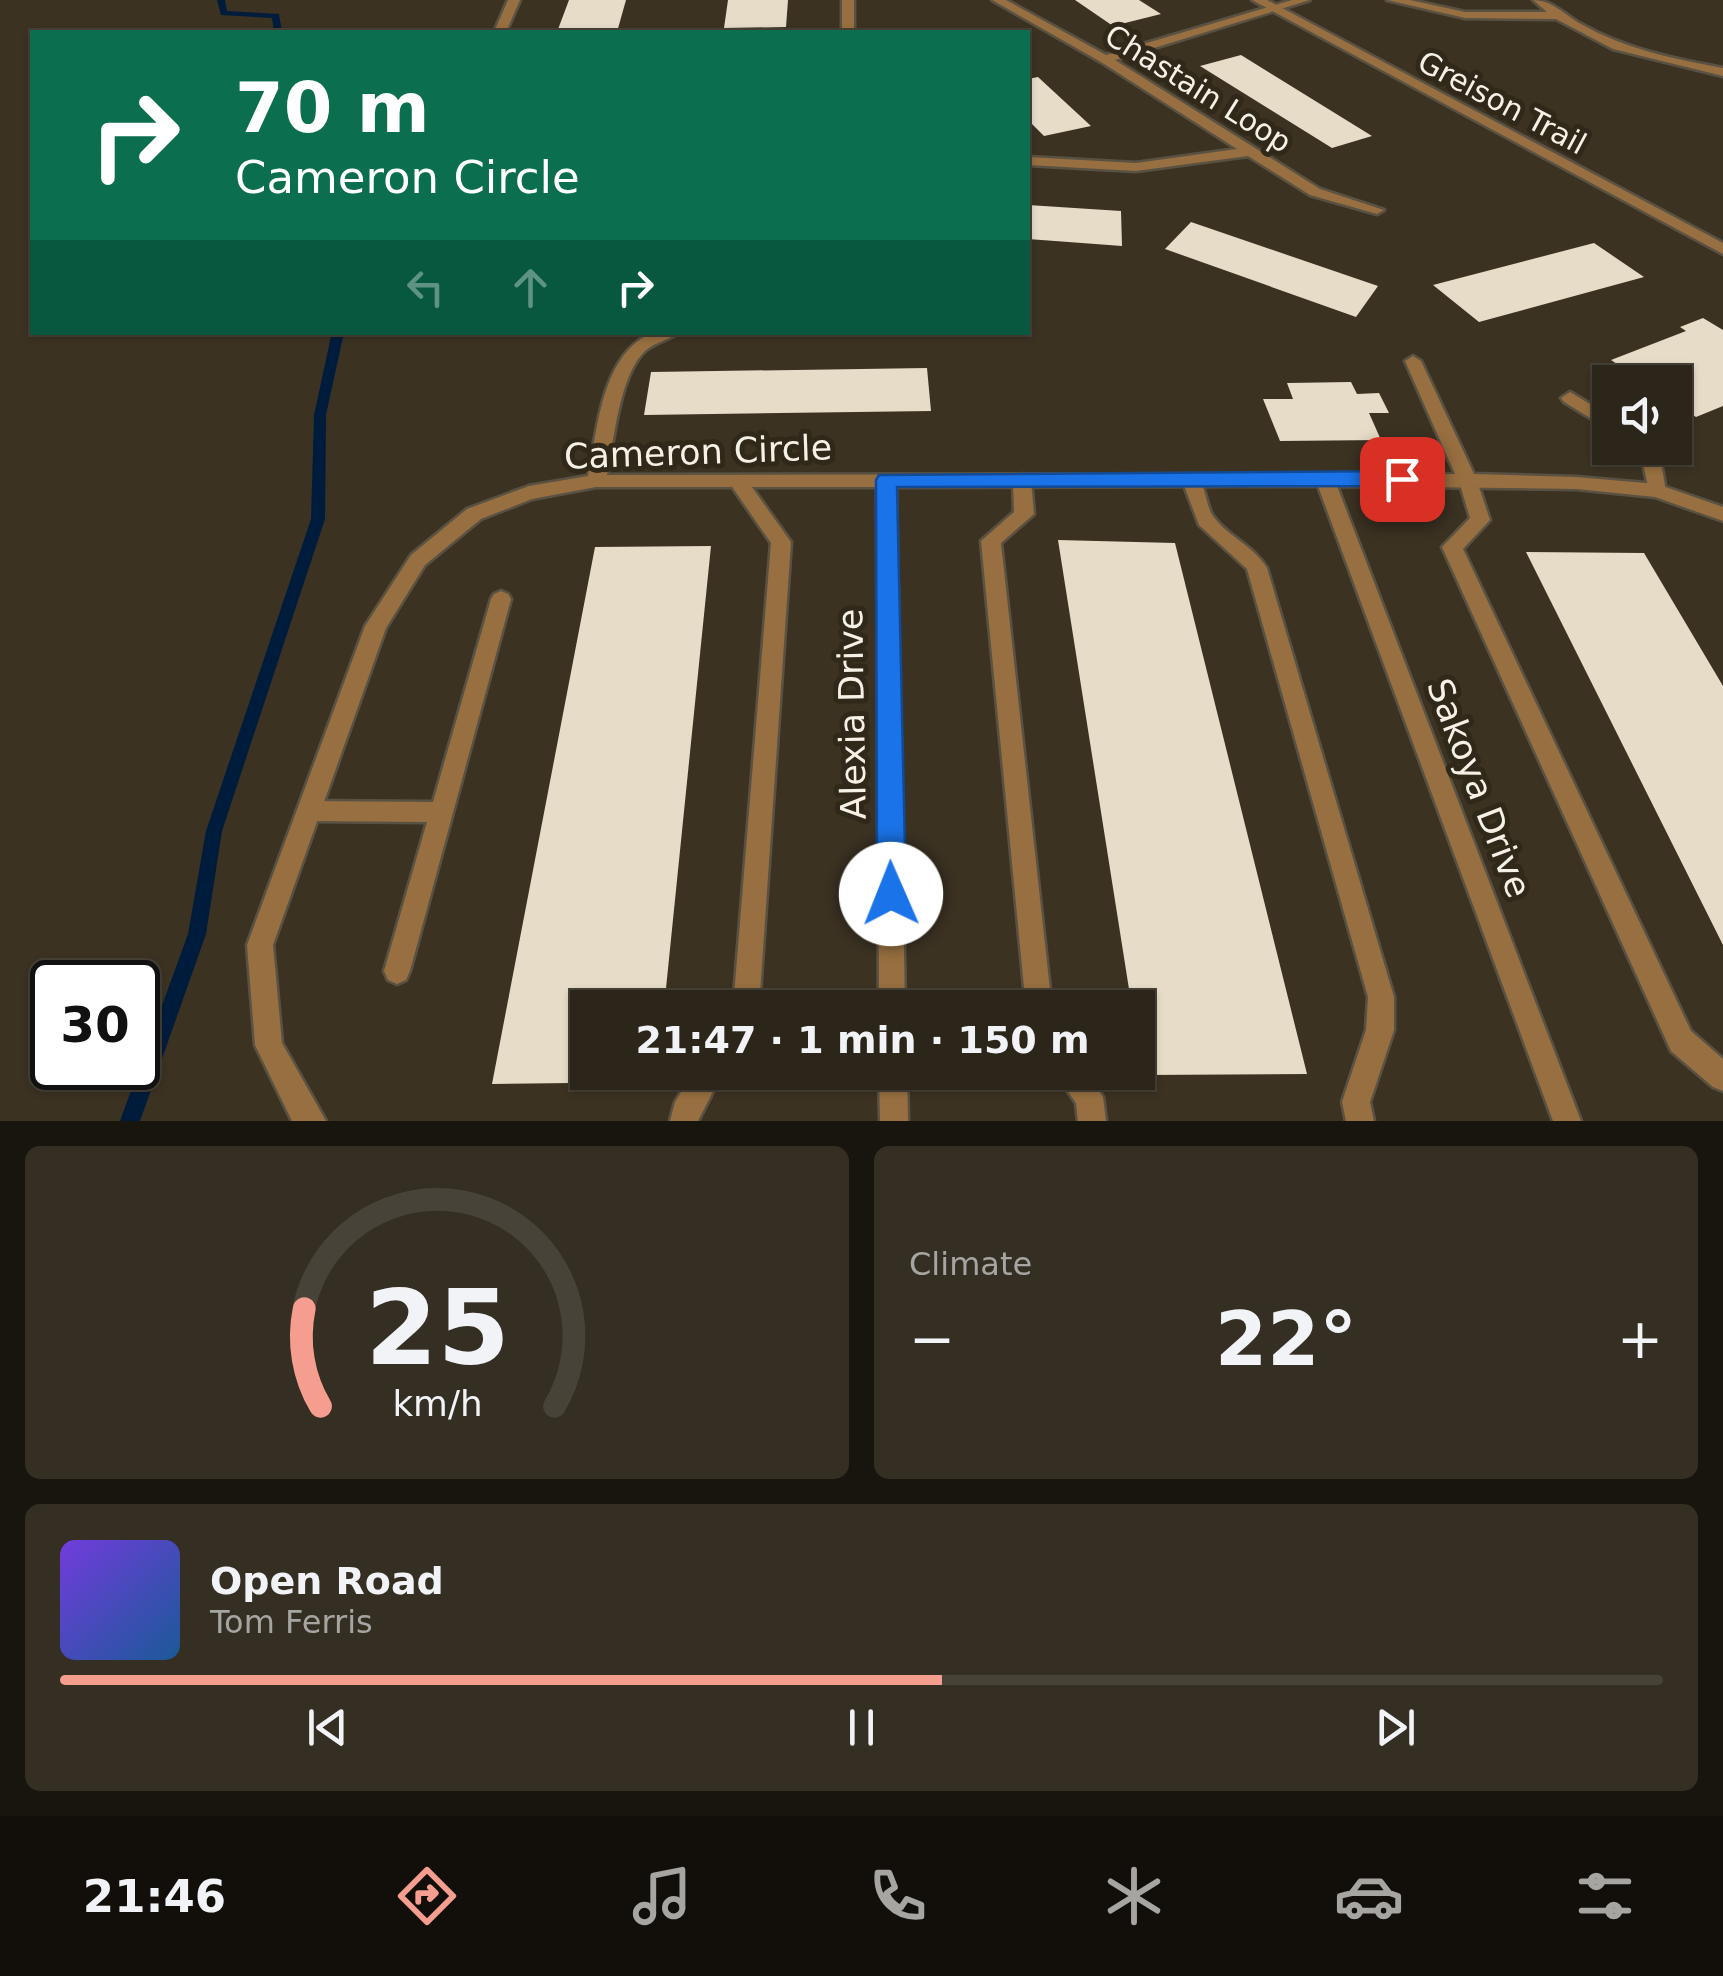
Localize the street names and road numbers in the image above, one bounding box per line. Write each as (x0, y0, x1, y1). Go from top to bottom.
street label: Chastain Loop (1099, 17, 1298, 160)
street label: Greison Trail (1412, 44, 1592, 162)
street label: Cameron Circle (563, 427, 833, 477)
street label: Alexia Drive (830, 608, 874, 820)
street label: Sakoya Drive (1419, 673, 1539, 903)

